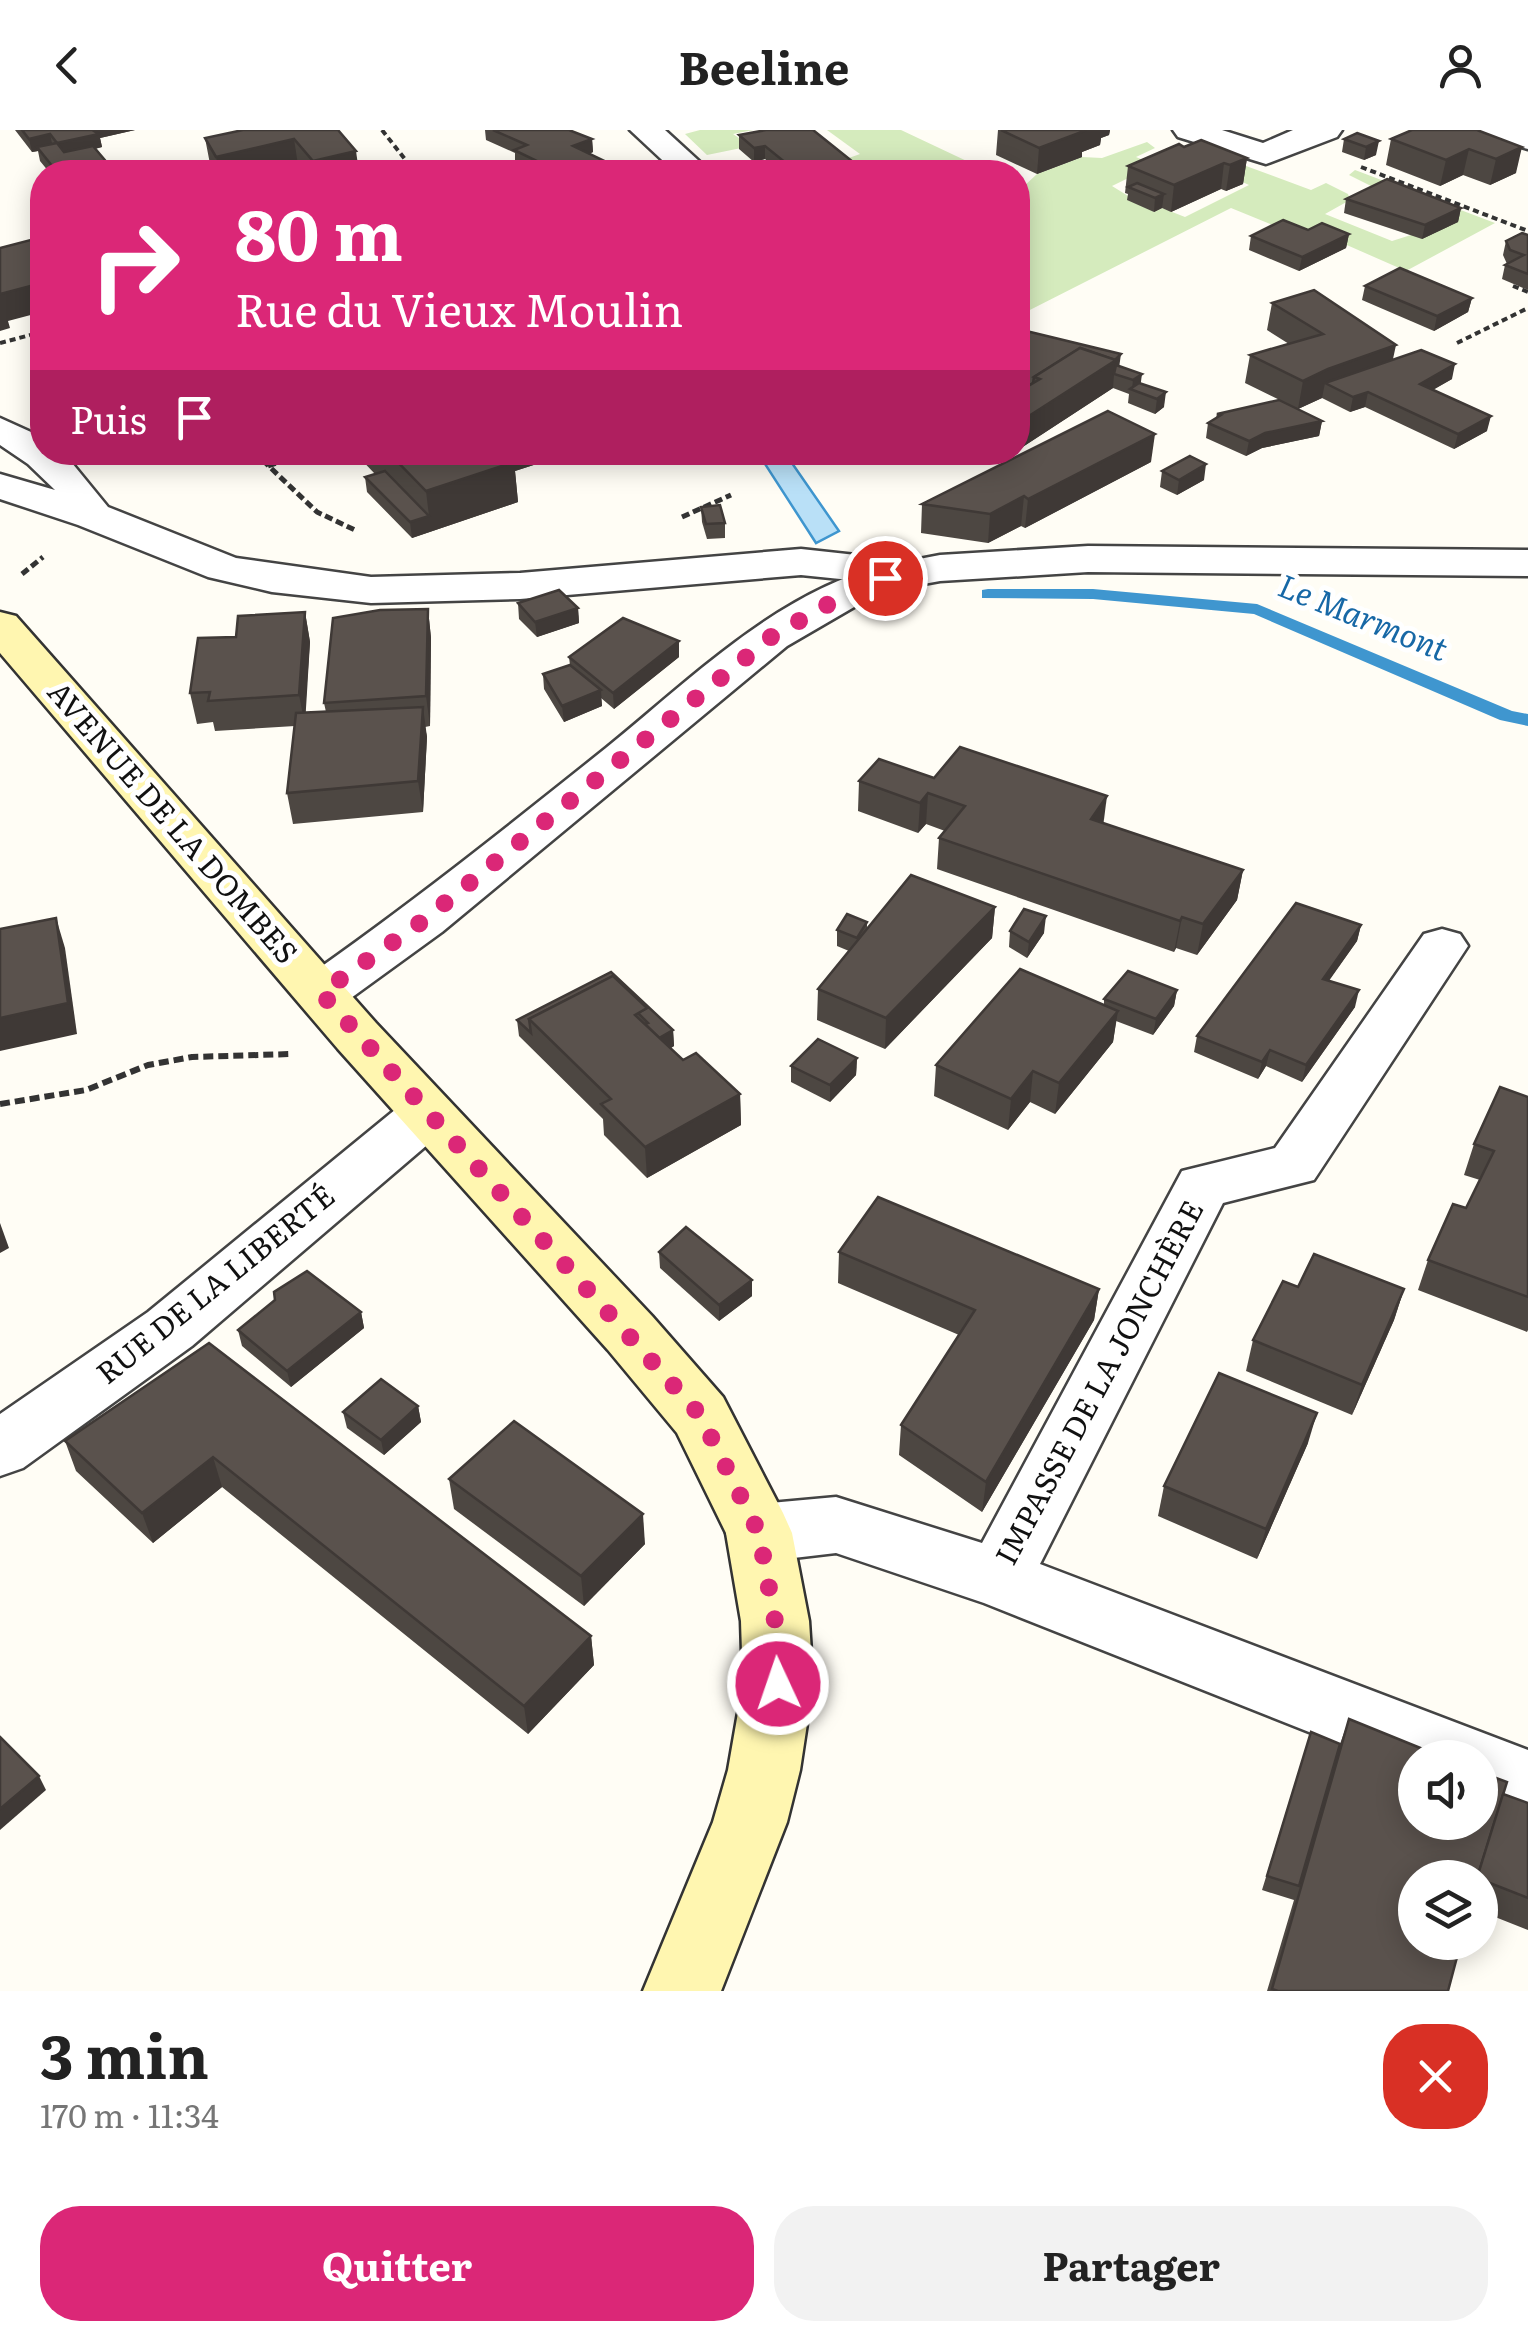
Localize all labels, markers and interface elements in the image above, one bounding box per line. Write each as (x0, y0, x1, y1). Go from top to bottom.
text: Beeline (679, 32, 849, 99)
icon: back (40, 38, 95, 93)
icon: person (1433, 38, 1488, 93)
text: 80 m (235, 179, 403, 283)
icon: right (70, 200, 200, 330)
text: Rue du Vieux Moulin (235, 274, 683, 341)
text: Puis (70, 389, 147, 446)
icon: arrive (167, 390, 222, 445)
pin (843, 536, 928, 621)
icon: arrive (858, 551, 913, 606)
water label: Le Marmont (1272, 559, 1456, 671)
street label: AVENUE DE LA DOMBES (39, 670, 310, 972)
street label: RUE DE LA LIBERTÉ (85, 1173, 343, 1393)
street label: IMPASSE DE LA JONCHÈRE (982, 1191, 1212, 1572)
position arrow (726, 1632, 830, 1736)
map controls (1398, 1740, 1498, 1960)
button: sound (1398, 1740, 1498, 1840)
button: layers (1398, 1860, 1498, 1960)
text: 3 min (40, 2008, 209, 2097)
button: close (1383, 2024, 1488, 2129)
text: 170 m · 11:34 (40, 2090, 219, 2138)
button: Quitter (40, 2206, 754, 2321)
button: Partager (774, 2206, 1488, 2321)

